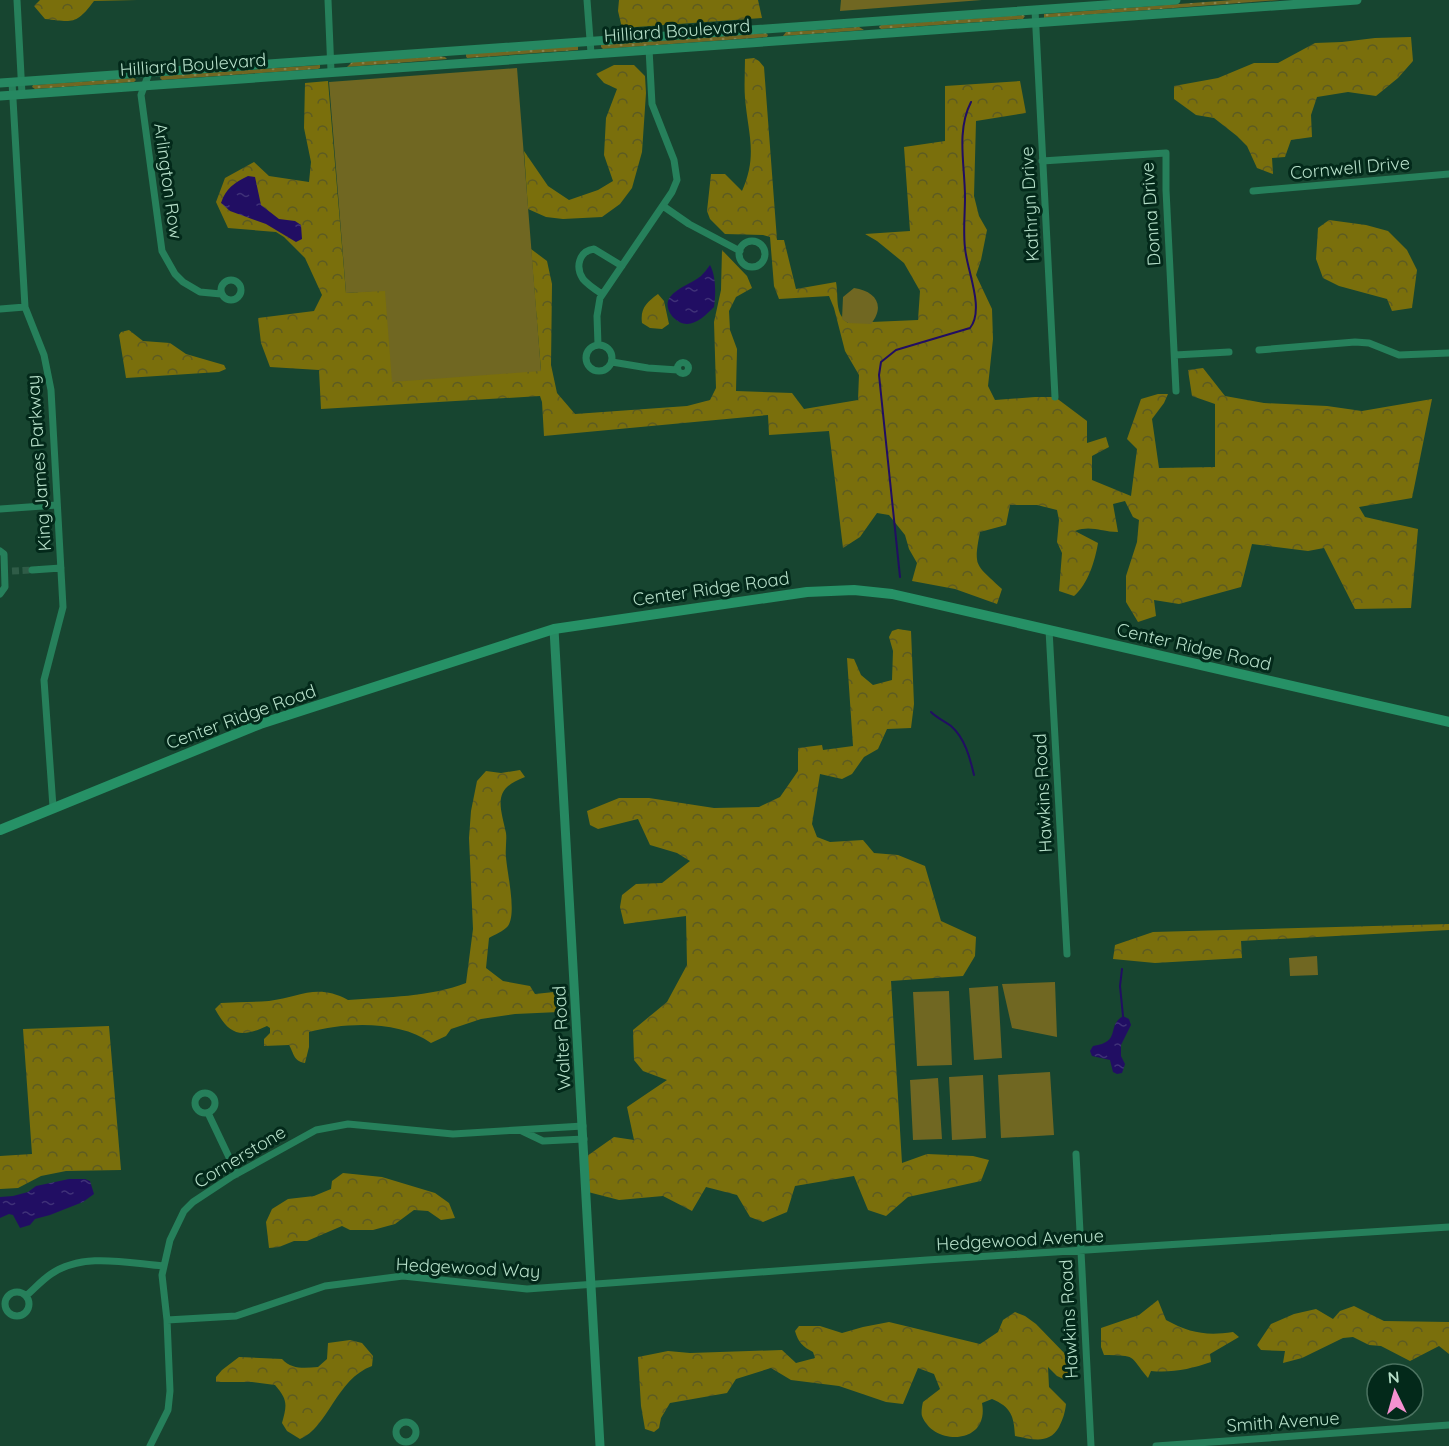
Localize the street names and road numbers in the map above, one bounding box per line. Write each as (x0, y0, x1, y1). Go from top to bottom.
street label: Hilliard Boulevard (603, 14, 751, 47)
street label: Hilliard Boulevard (119, 48, 267, 81)
street label: Arlington Row (149, 121, 188, 240)
street label: Kathryn Drive (1015, 146, 1044, 262)
street label: Cornwell Drive (1289, 151, 1411, 184)
street label: Donna Drive (1135, 161, 1166, 267)
street label: King James Parkway (21, 374, 56, 552)
street label: Center Ridge Road (631, 566, 791, 611)
street label: Center Ridge Road (1115, 618, 1274, 675)
street label: Center Ridge Road (163, 679, 319, 754)
street label: Hawkins Road (1028, 733, 1057, 853)
street label: Walter Road (547, 985, 576, 1091)
street label: Cornerstone (190, 1120, 290, 1193)
street label: Hedgewood Avenue (936, 1224, 1104, 1255)
street label: Hedgewood Way (395, 1252, 541, 1283)
street label: Hawkins Road (1054, 1259, 1083, 1379)
street label: Smith Avenue (1226, 1406, 1340, 1437)

